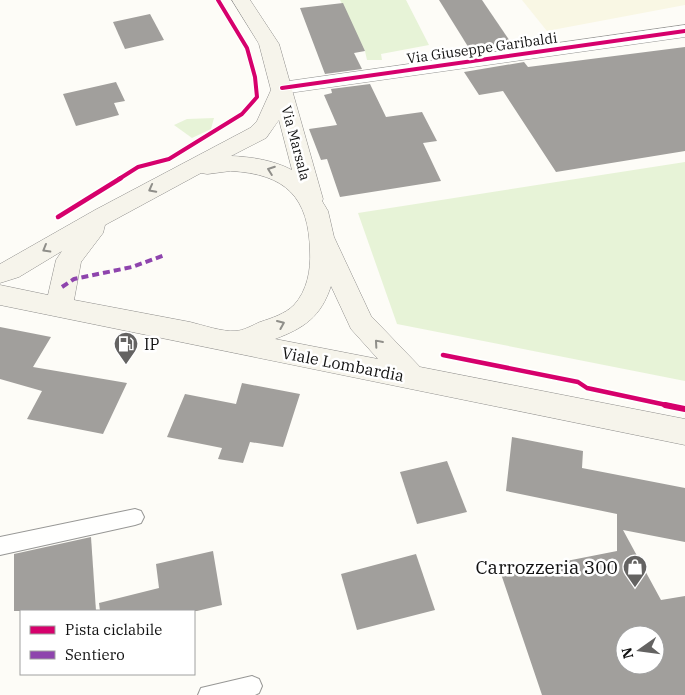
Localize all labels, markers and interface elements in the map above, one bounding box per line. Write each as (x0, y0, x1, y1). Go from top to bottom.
street label: Via Giuseppe Garibaldi (406, 29, 558, 67)
street label: Via Marsala (277, 104, 315, 183)
one-way arrow (267, 166, 275, 176)
one-way arrow (149, 183, 158, 193)
one-way arrow (42, 243, 51, 253)
one-way arrow (276, 320, 284, 330)
fuel station icon: IP (113, 331, 139, 365)
place label: IP (144, 334, 160, 354)
one-way arrow (375, 339, 384, 348)
street label: Viale Lombardia (280, 342, 406, 386)
shop icon: Carrozzeria 300 (622, 554, 648, 588)
place label: Carrozzeria 300 (475, 555, 618, 579)
legend (20, 610, 195, 675)
text: Pista ciclabile (65, 620, 162, 639)
north arrow (615, 625, 665, 675)
text: Sentiero (65, 645, 125, 664)
text: N (617, 646, 637, 661)

